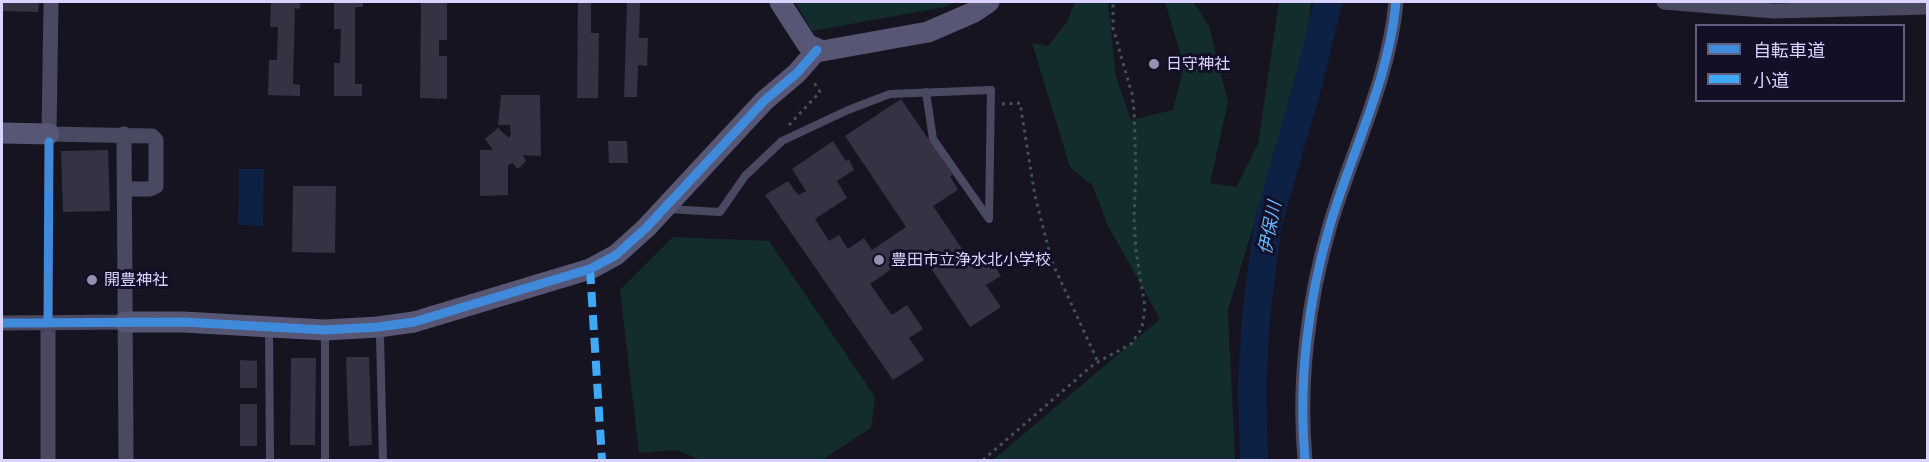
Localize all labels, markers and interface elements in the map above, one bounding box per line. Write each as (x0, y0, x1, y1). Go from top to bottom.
legend (1695, 24, 1905, 102)
text: 自転車道 (1753, 39, 1825, 61)
place label: 日守神社 (1166, 54, 1230, 74)
marker: 日守神社 (1147, 57, 1161, 71)
text: 小道 (1753, 69, 1789, 91)
water label: 伊保川 (1254, 199, 1286, 257)
place label: 豊田市立浄水北小学校 (891, 250, 1051, 270)
marker: 豊田市立浄水北小学校 (872, 253, 886, 267)
place label: 開豊神社 (104, 270, 168, 290)
marker: 開豊神社 (85, 273, 99, 287)

